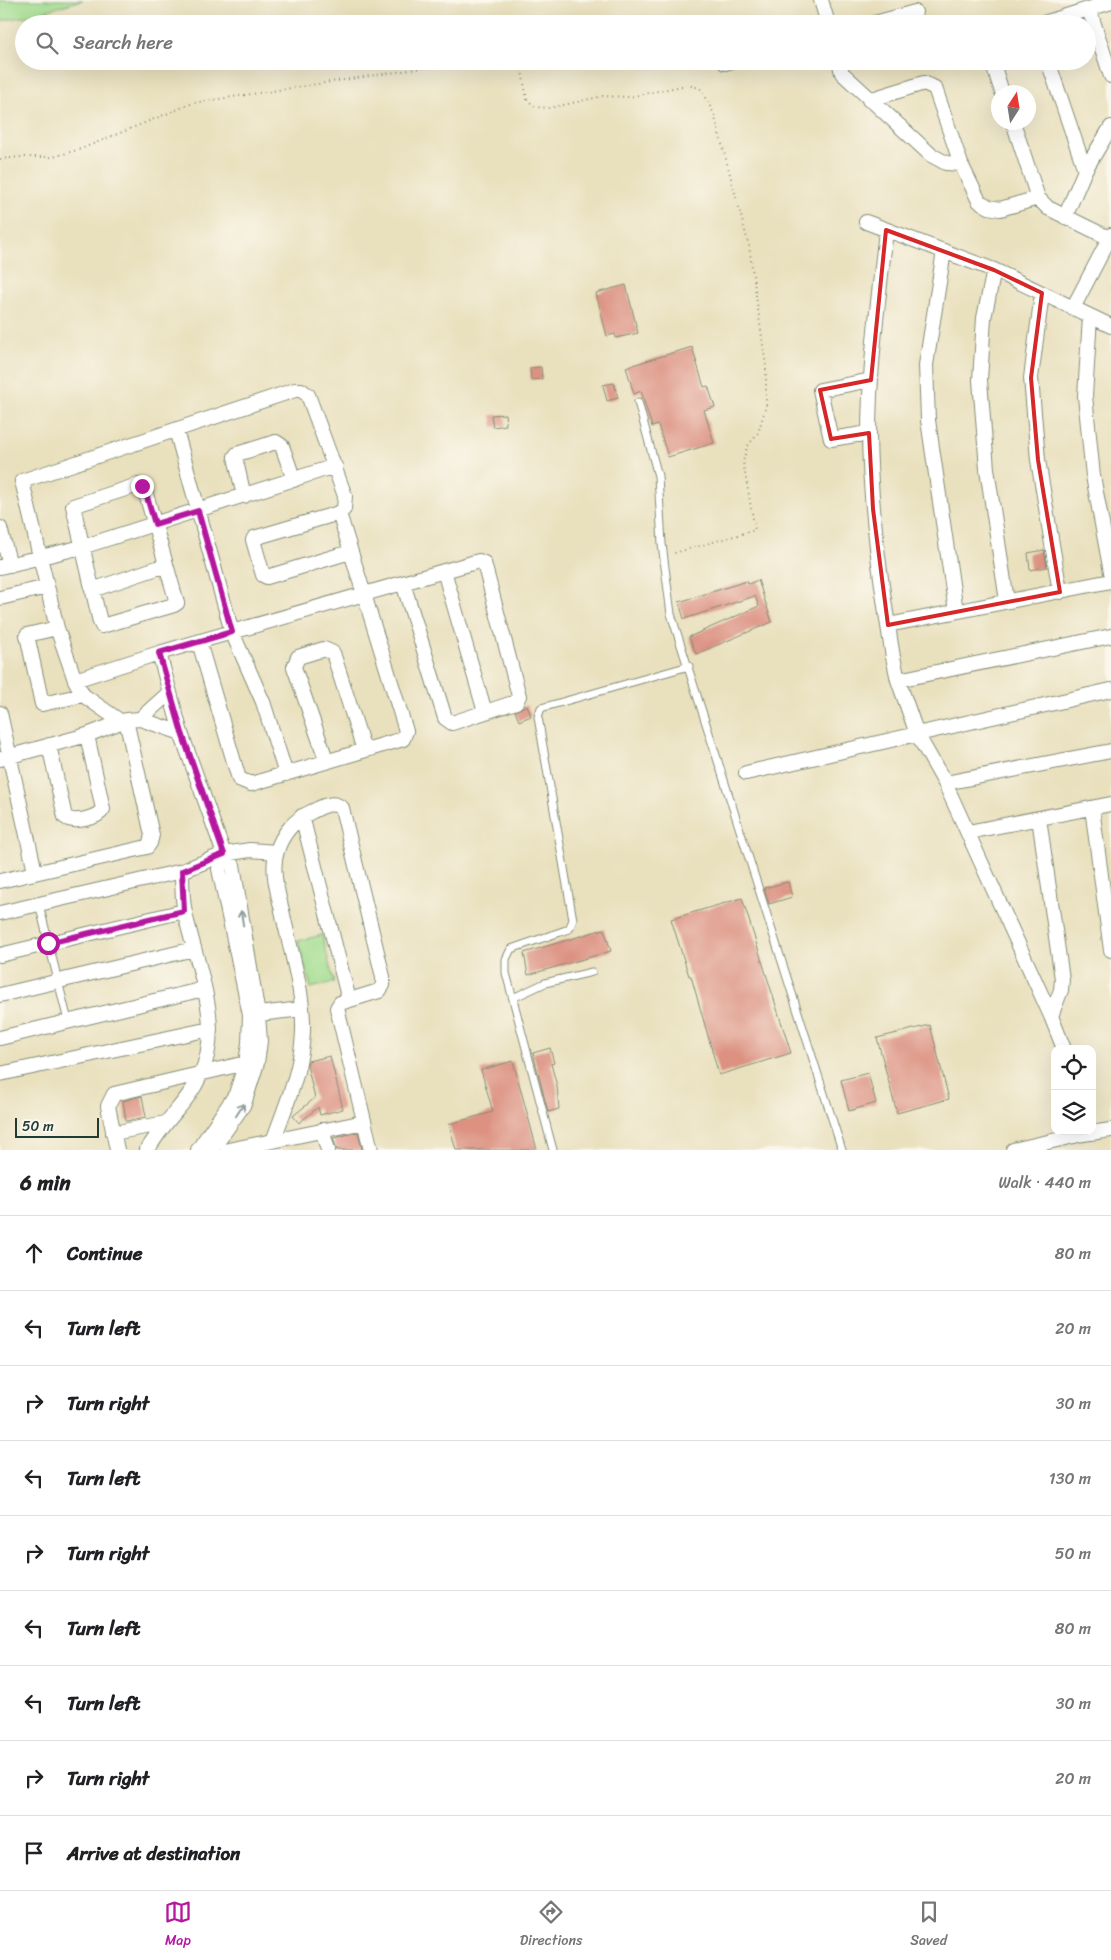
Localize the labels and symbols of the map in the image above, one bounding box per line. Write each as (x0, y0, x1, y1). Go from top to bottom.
north arrow (991, 85, 1036, 130)
route end (131, 475, 154, 498)
one-way arrow (237, 910, 247, 926)
route start (37, 932, 60, 955)
one-way arrow (235, 1103, 245, 1117)
scale bar (15, 1115, 99, 1138)

